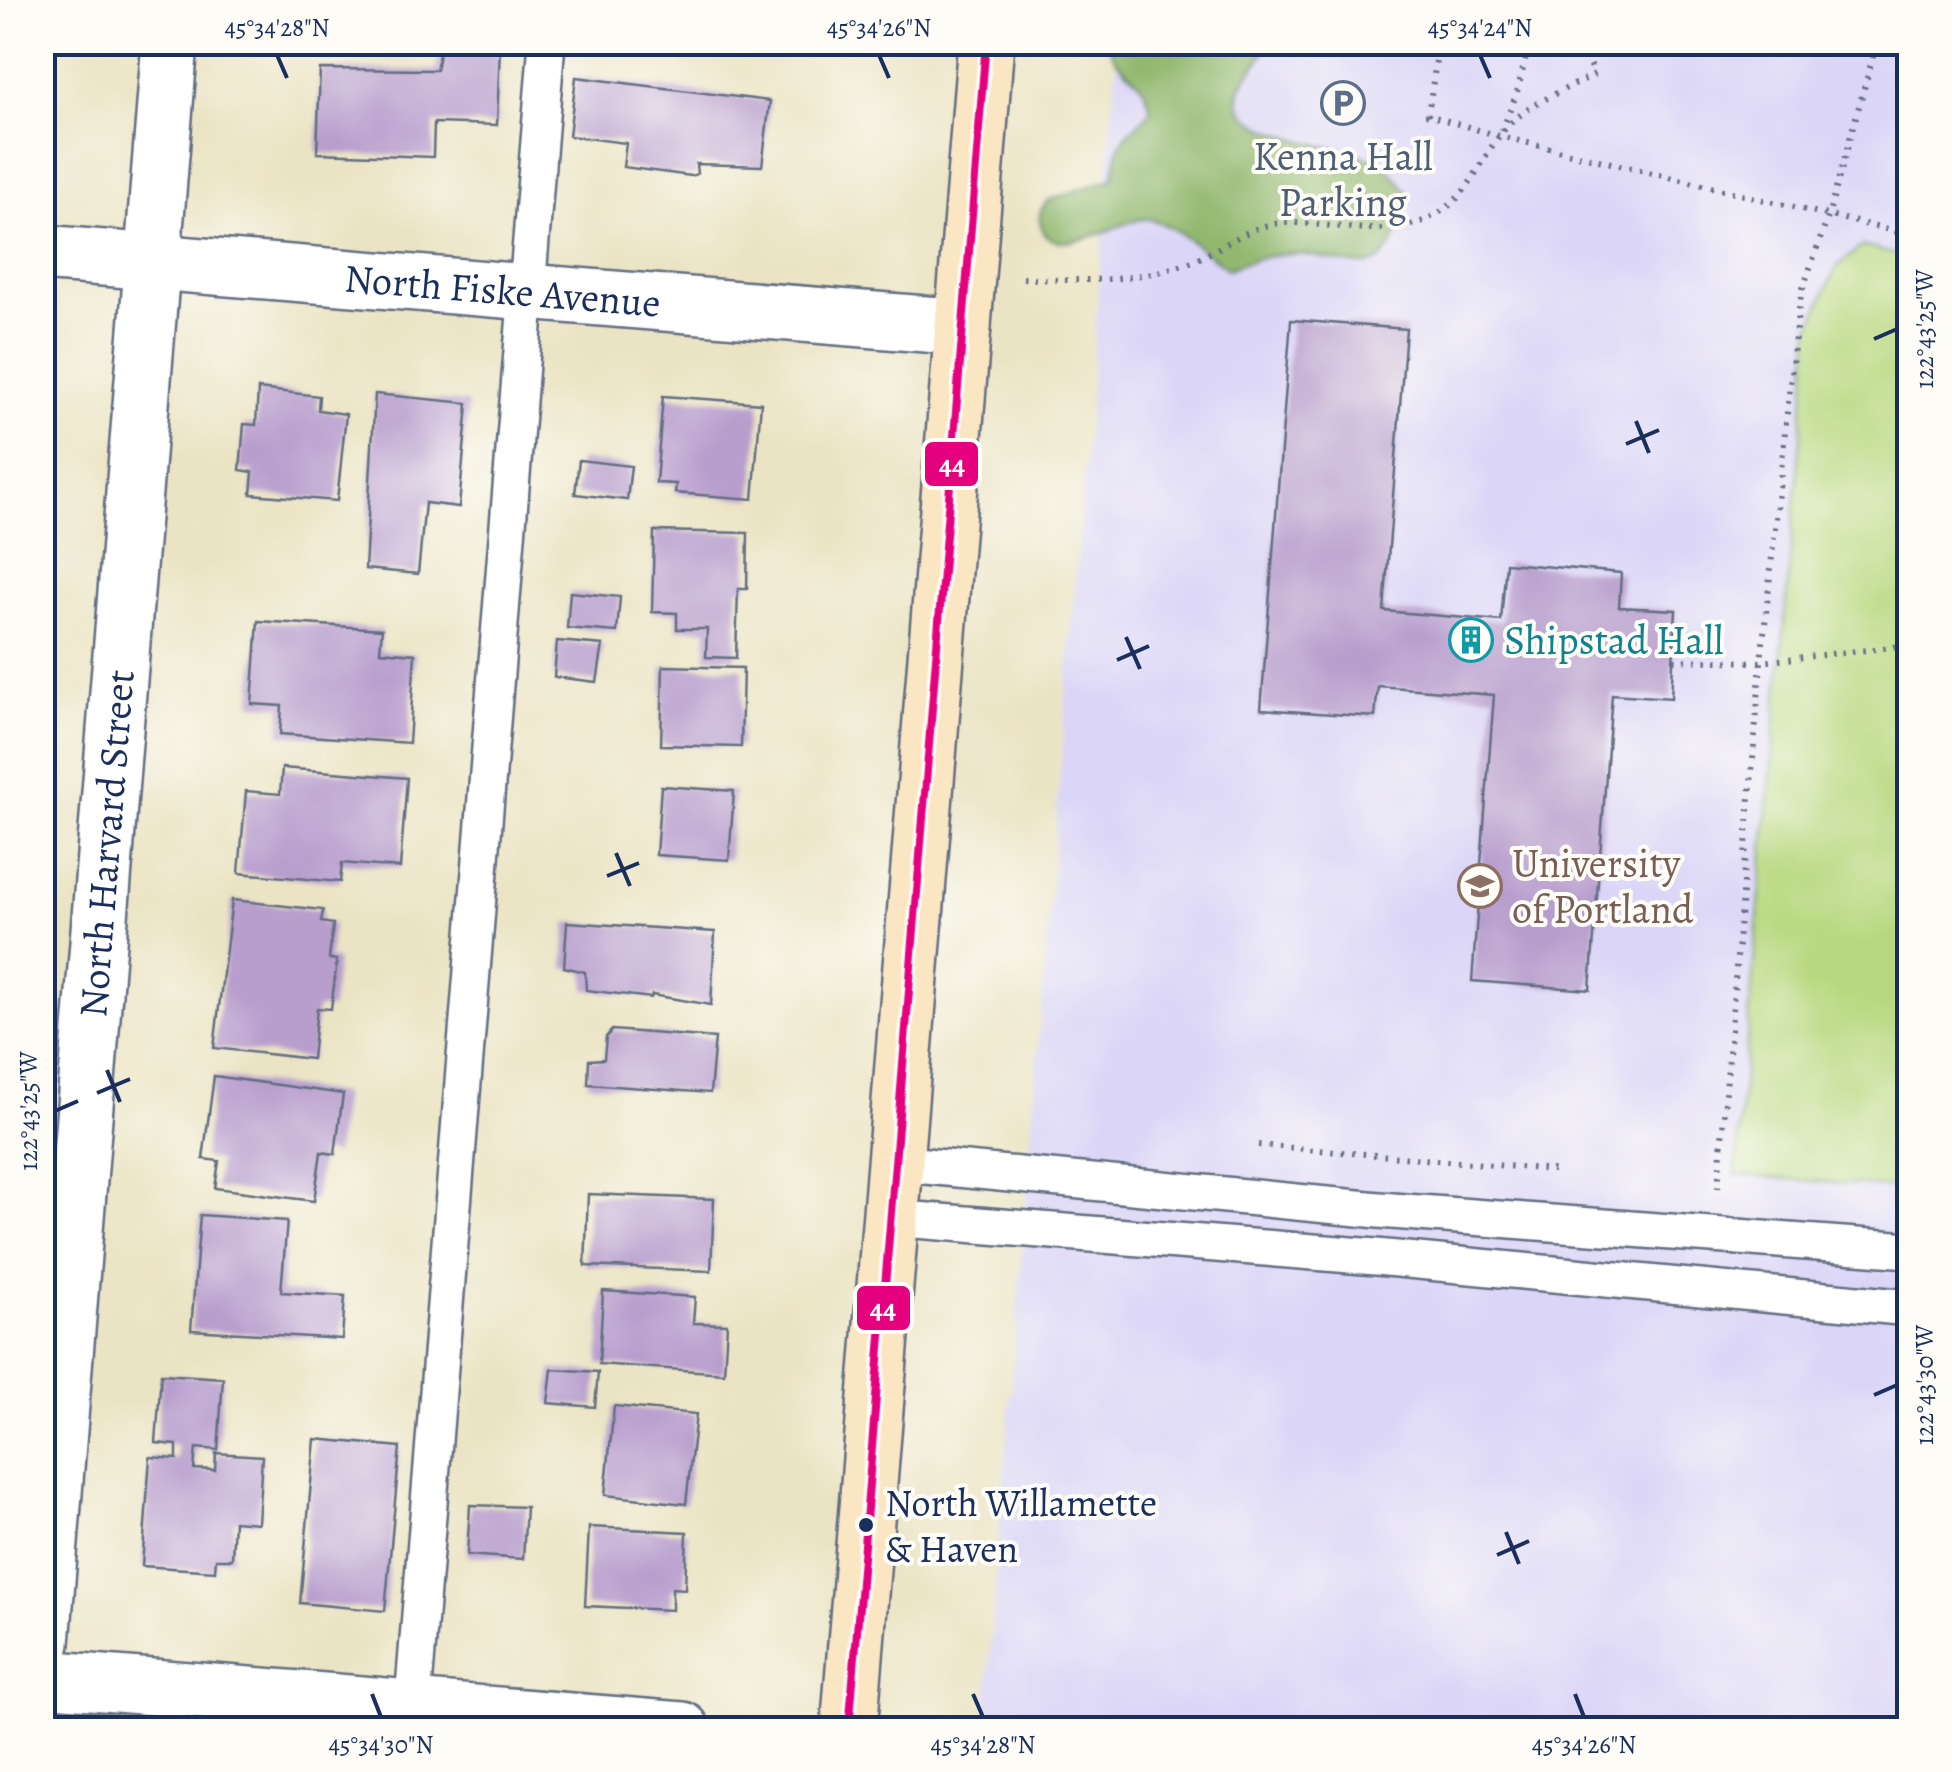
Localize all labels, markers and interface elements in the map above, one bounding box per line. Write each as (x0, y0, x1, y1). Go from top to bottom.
text: 45°34'28"N (224, 11, 330, 45)
text: 45°34'26"N (827, 11, 931, 45)
text: 45°34'24"N (1428, 11, 1532, 45)
parking icon: Kenna Hall Parking (1320, 80, 1366, 126)
place label: Kenna Hall Parking (1253, 129, 1433, 230)
street label: North Fiske Avenue (342, 250, 663, 330)
text: 122°43'25"W (1908, 269, 1942, 389)
line badge: 44 (923, 440, 980, 488)
text: 44 (939, 446, 965, 484)
place label: Shipstad Hall (1504, 613, 1724, 668)
building icon: Shipstad Hall (1448, 617, 1494, 663)
street label: North Harvard Street (65, 668, 147, 1019)
place label: University of Portland (1512, 836, 1694, 937)
school or university icon: University of Portland (1457, 863, 1503, 909)
text: 122°43'25"W (12, 1051, 46, 1171)
line badge: 44 (855, 1284, 912, 1332)
text: 44 (870, 1290, 896, 1328)
text: 122°43'30"W (1908, 1324, 1942, 1445)
place label: North Willamette & Haven (885, 1477, 1157, 1575)
marker: North Willamette & Haven (856, 1515, 876, 1535)
text: 45°34'30"N (329, 1728, 433, 1762)
text: 45°34'28"N (930, 1728, 1036, 1762)
text: 45°34'26"N (1532, 1728, 1636, 1762)

